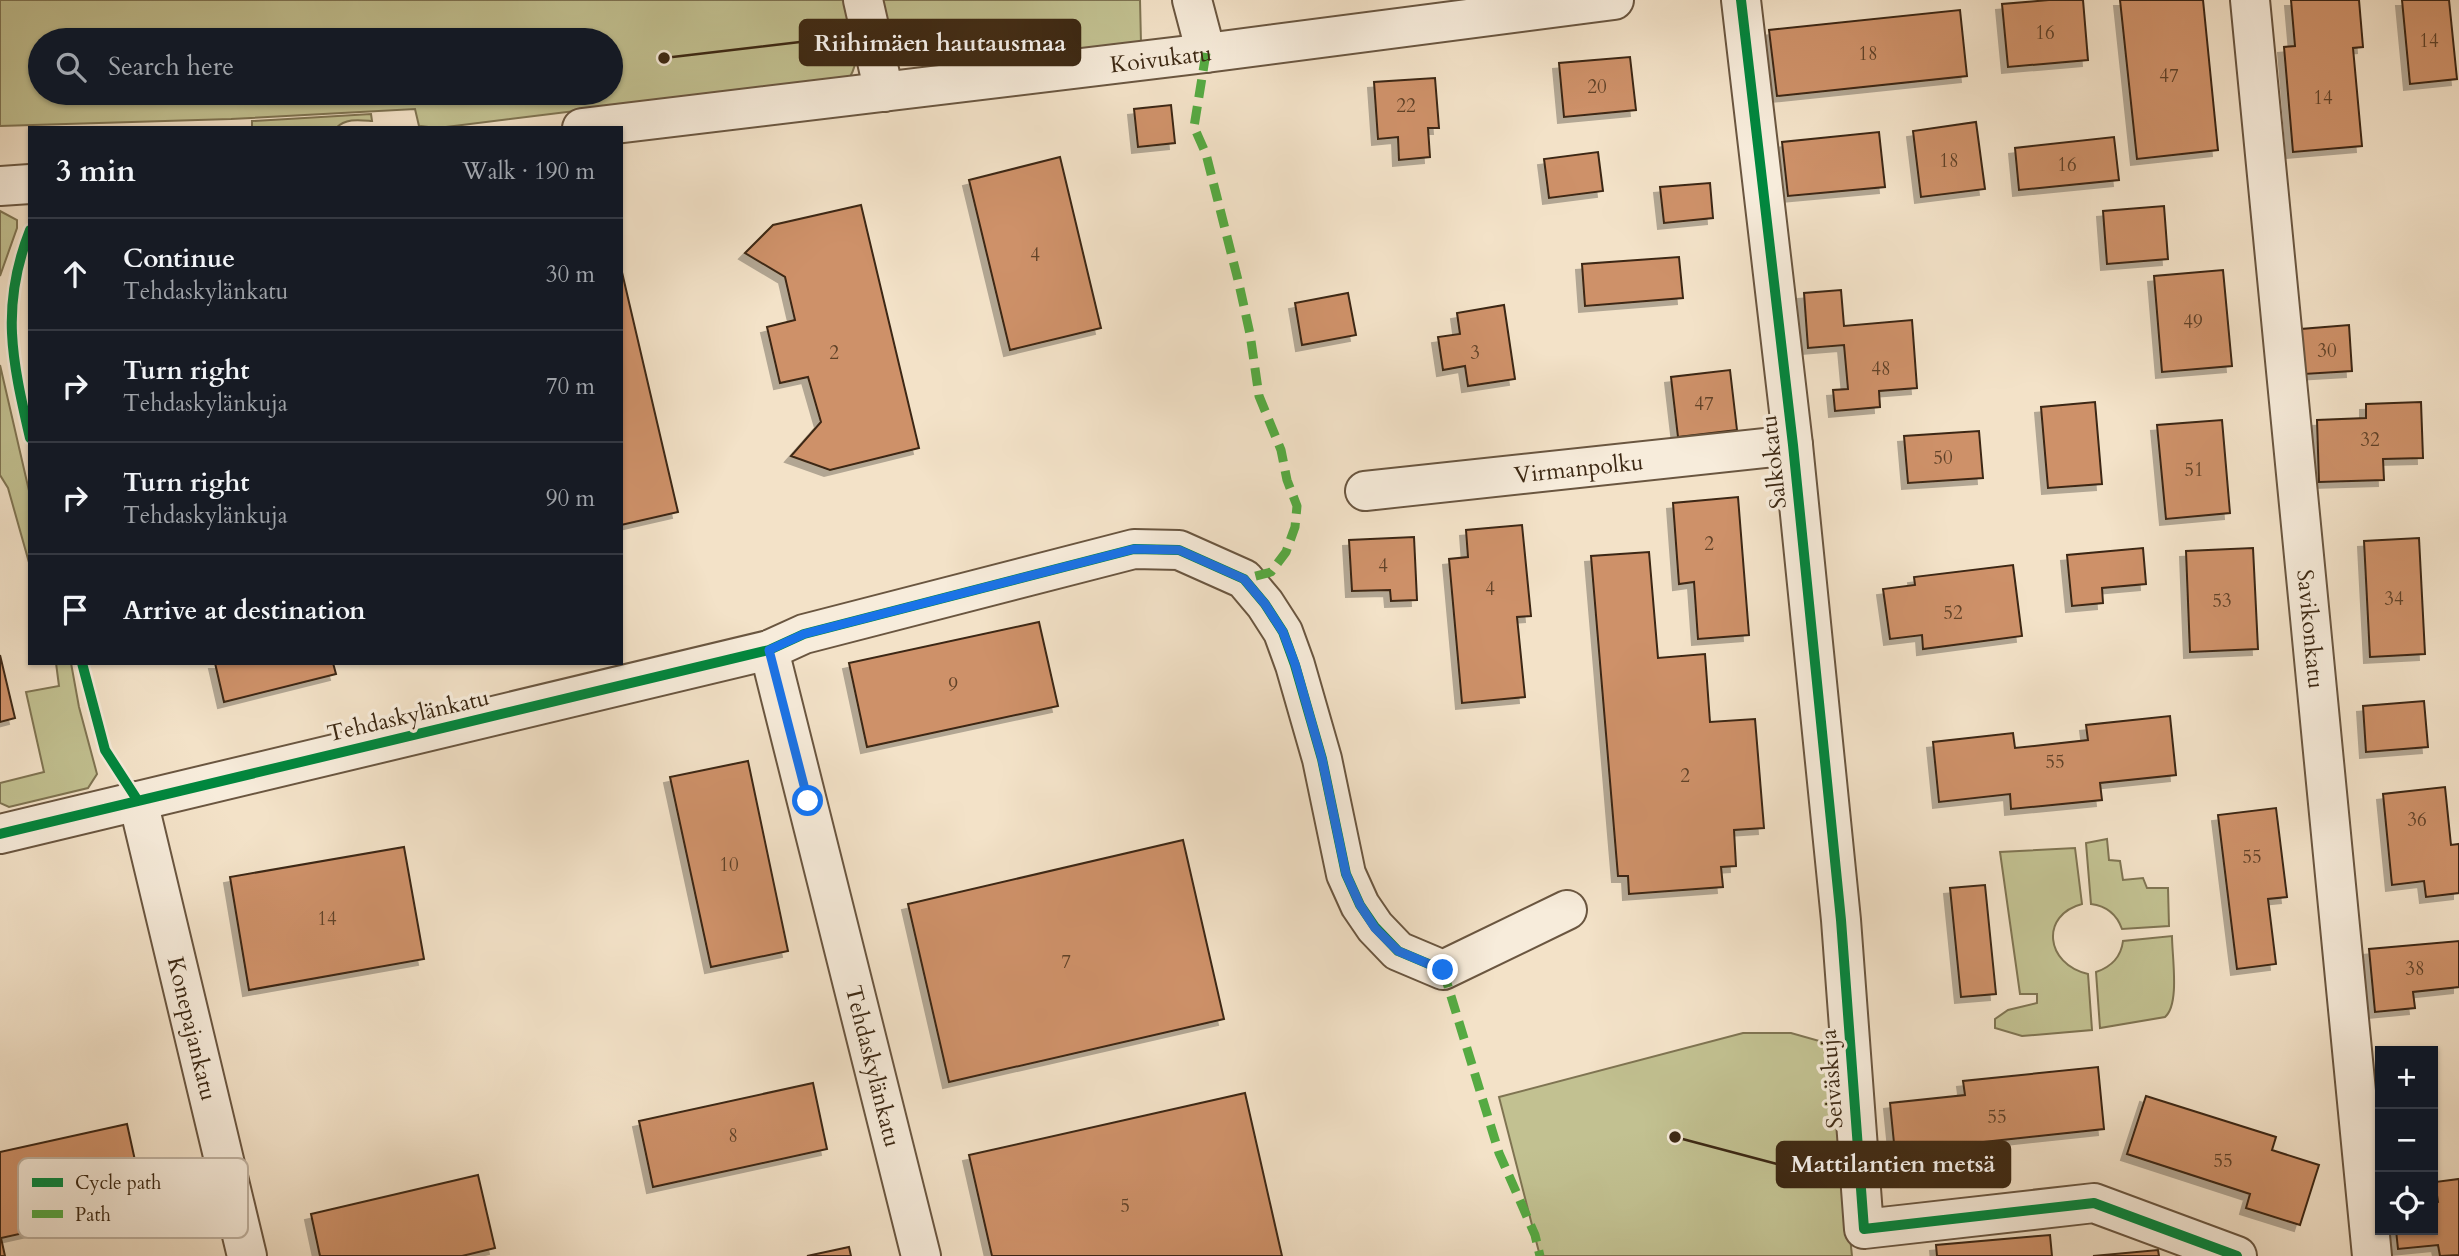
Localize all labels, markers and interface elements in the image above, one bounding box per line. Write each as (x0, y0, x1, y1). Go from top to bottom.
callout: Riihimäen hautausmaa (800, 20, 1080, 65)
house number: 16 (2035, 20, 2055, 46)
text: Riihimäen hautausmaa (814, 27, 1066, 60)
search box (28, 28, 623, 105)
house number: 14 (2419, 28, 2439, 54)
street label: Koivukatu (1108, 37, 1214, 80)
house number: 18 (1858, 41, 1878, 67)
icon: search (52, 48, 90, 86)
text: Search here (108, 49, 234, 84)
house number: 47 (2159, 63, 2179, 89)
house number: 20 (1587, 74, 1607, 100)
house number: 14 (2313, 85, 2333, 111)
house number: 22 (1396, 93, 1416, 119)
house number: 18 (1939, 148, 1959, 174)
text: 3 min (56, 151, 136, 192)
house number: 16 (2057, 152, 2077, 178)
text: Walk · 190 m (462, 156, 595, 187)
text: Continue (123, 241, 235, 276)
house number: 4 (1030, 242, 1040, 268)
icon: ahead (56, 255, 94, 293)
text: 30 m (546, 259, 595, 290)
text: Tehdaskylänkatu (123, 276, 288, 307)
house number: 49 (2183, 309, 2203, 335)
house number: 30 (2317, 338, 2337, 364)
house number: 2 (829, 340, 839, 366)
house number: 3 (1470, 340, 1480, 366)
text: Turn right (123, 353, 250, 388)
house number: 48 (1871, 356, 1891, 382)
icon: right (56, 367, 94, 405)
text: 70 m (546, 371, 595, 402)
text: Tehdaskylänkuja (123, 388, 288, 419)
house number: 47 (1694, 391, 1714, 417)
street label: Salkokatu (1753, 413, 1794, 510)
house number: 32 (2360, 427, 2380, 453)
house number: 50 (1933, 445, 1953, 471)
street label: Virmanpolku (1513, 446, 1645, 491)
house number: 51 (2184, 457, 2204, 483)
text: Turn right (123, 465, 250, 500)
icon: right (56, 479, 94, 517)
text: 90 m (546, 483, 595, 514)
text: Tehdaskylänkuja (123, 500, 288, 531)
house number: 2 (1704, 531, 1714, 557)
house number: 4 (1378, 553, 1388, 579)
street label: Savikonkatu (2289, 568, 2332, 690)
house number: 4 (1485, 576, 1495, 602)
house number: 34 (2384, 586, 2404, 612)
house number: 53 (2212, 588, 2232, 614)
icon: arrive (56, 591, 94, 629)
text: Arrive at destination (123, 593, 366, 628)
house number: 52 (1943, 600, 1963, 626)
house number: 9 (948, 672, 958, 698)
street label: Tehdaskylänkatu (324, 682, 492, 749)
house number: 55 (2045, 749, 2065, 775)
house number: 2 (1680, 763, 1690, 789)
route start (792, 785, 823, 816)
house number: 36 (2407, 807, 2427, 833)
house number: 55 (2242, 844, 2262, 870)
house number: 10 (719, 852, 739, 878)
house number: 14 (317, 906, 337, 932)
house number: 7 (1061, 949, 1071, 975)
street label: Konepajankatu (160, 954, 224, 1104)
route end (1427, 954, 1458, 985)
house number: 38 (2405, 956, 2425, 982)
street label: Tehdaskylänkatu (838, 982, 908, 1150)
street label: Seiväskuja (1813, 1028, 1850, 1130)
map controls (2375, 1046, 2438, 1235)
button: + (2375, 1046, 2438, 1109)
house number: 55 (1987, 1104, 2007, 1130)
button: − (2375, 1109, 2438, 1172)
house number: 8 (728, 1123, 738, 1149)
callout: Mattilantien metsä (1777, 1142, 2010, 1187)
text: Mattilantien metsä (1791, 1148, 1996, 1181)
house number: 55 (2213, 1148, 2233, 1174)
legend (18, 1158, 248, 1238)
text: Cycle path (75, 1170, 162, 1196)
button: locate (2375, 1172, 2438, 1235)
house number: 5 (1120, 1193, 1130, 1219)
text: Path (75, 1202, 111, 1228)

